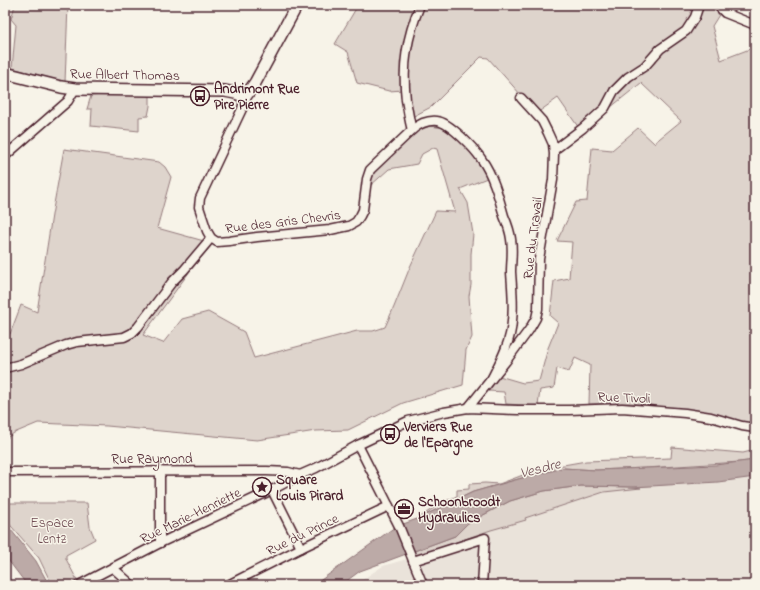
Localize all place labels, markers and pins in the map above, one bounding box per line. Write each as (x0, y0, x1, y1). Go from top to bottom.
place label: Andrimont Rue Pire Pierre (214, 79, 300, 116)
bus stop icon: Andrimont Rue Pire Pierre (189, 85, 211, 107)
place label: Verviers Rue de l'Epargne (403, 417, 474, 456)
bus stop icon: Verviers Rue de l'Epargne (379, 423, 401, 445)
place label: Square Louis Pirard (276, 470, 344, 507)
place icon: Square Louis Pirard (251, 476, 273, 498)
place label: Schoonbroodt Hydraulics (418, 492, 500, 531)
office icon: Schoonbroodt Hydraulics (393, 498, 415, 520)

